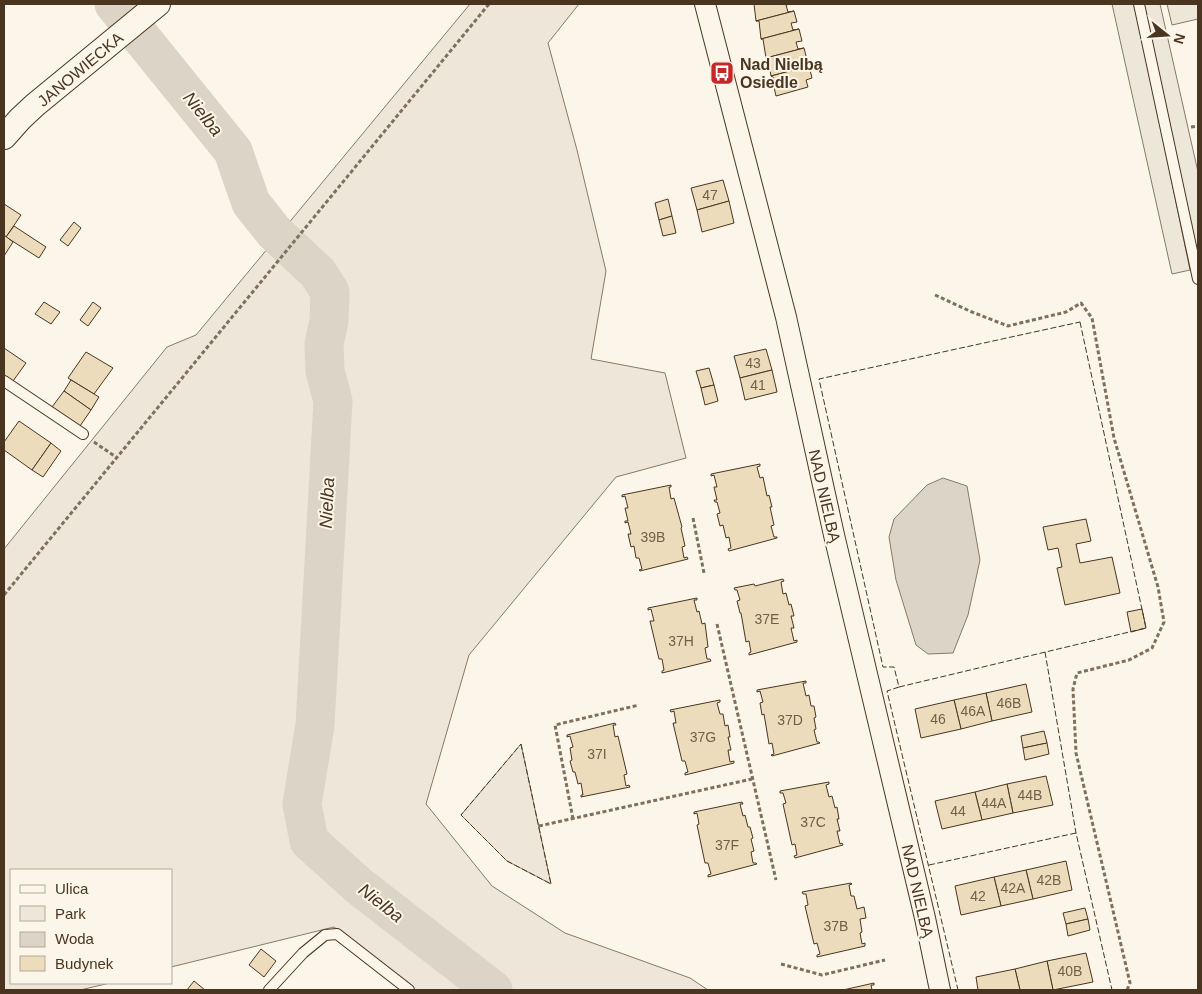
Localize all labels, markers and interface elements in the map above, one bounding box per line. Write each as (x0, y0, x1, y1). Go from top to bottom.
north arrow (1142, 10, 1192, 60)
street label: JANOWIECKA (34, 29, 127, 110)
text: N (1170, 32, 1189, 46)
place label: Nad Nielbą Osiedle (740, 56, 823, 91)
bus stop icon: Nad Nielbą Osiedle (709, 60, 735, 86)
water label: Nielba (179, 88, 227, 140)
house number: 47 (702, 187, 718, 203)
house number: 43 (745, 355, 761, 371)
house number: 41 (750, 377, 766, 393)
street label: NAD NIELBĄ (806, 448, 844, 545)
water label: Nielba (316, 477, 338, 529)
house number: 39B (641, 529, 665, 545)
house number: 37E (755, 611, 779, 627)
house number: 37H (668, 633, 694, 649)
house number: 46B (997, 695, 1021, 711)
house number: 46A (961, 703, 986, 719)
house number: 46 (930, 711, 946, 727)
house number: 37D (777, 712, 803, 728)
house number: 37G (690, 729, 716, 745)
house number: 37I (587, 746, 607, 762)
house number: 44B (1018, 787, 1042, 803)
house number: 44A (982, 795, 1007, 811)
house number: 44 (950, 803, 966, 819)
house number: 37C (800, 814, 826, 830)
house number: 37F (715, 837, 739, 853)
street label: NAD NIELBĄ (899, 843, 937, 940)
legend (10, 869, 172, 984)
house number: 42B (1037, 872, 1061, 888)
water label: Nielba (355, 879, 407, 927)
text: Ulica (55, 880, 89, 897)
house number: 42A (1001, 880, 1026, 896)
house number: 42 (970, 888, 986, 904)
text: Park (55, 905, 86, 922)
house number: 37B (824, 918, 848, 934)
text: Woda (55, 930, 95, 947)
text: Budynek (55, 955, 114, 972)
house number: 40B (1058, 963, 1082, 979)

